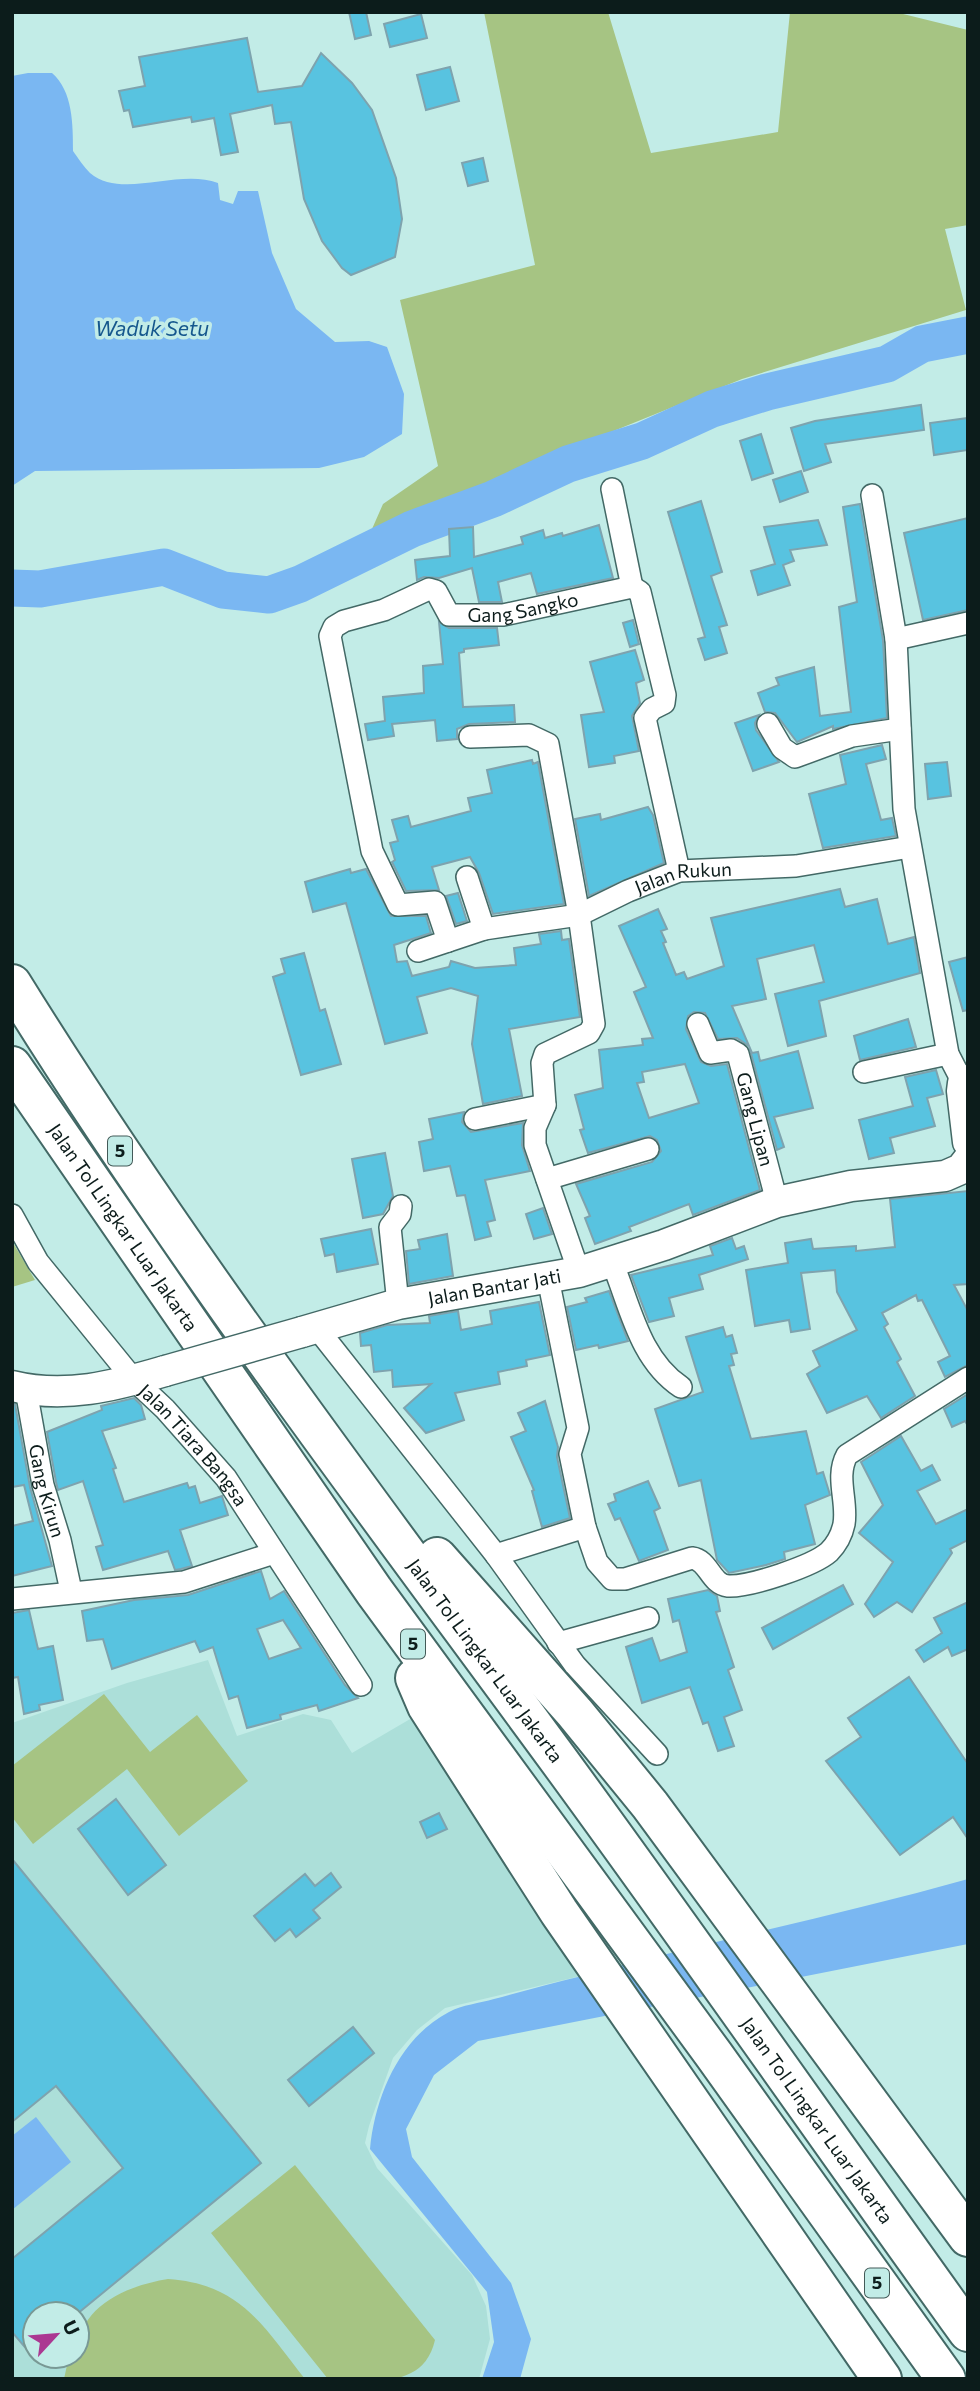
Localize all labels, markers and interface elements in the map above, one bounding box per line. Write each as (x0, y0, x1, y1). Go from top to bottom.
water label: Waduk Setu (95, 315, 209, 340)
street label: Gang Sangko (467, 587, 580, 626)
street label: Jalan Rukun (631, 857, 732, 898)
street label: Gang Lipan (732, 1069, 779, 1169)
street label: Jalan Tol Lingkar Luar Jakarta (44, 1119, 203, 1335)
road number: 5 (108, 1136, 132, 1166)
street label: Jalan Bantar Jati (426, 1263, 563, 1310)
street label: Jalan Tiara Bangsa (134, 1379, 253, 1510)
street label: Gang Kirun (25, 1442, 70, 1540)
street label: Jalan Tol Lingkar Luar Jakarta (403, 1554, 568, 1767)
road number: 5 (401, 1630, 425, 1658)
street label: Jalan Tol Lingkar Luar Jakarta (736, 2013, 899, 2228)
road number: 5 (865, 2269, 889, 2298)
north arrow (21, 2300, 91, 2370)
text: U (58, 2316, 85, 2339)

